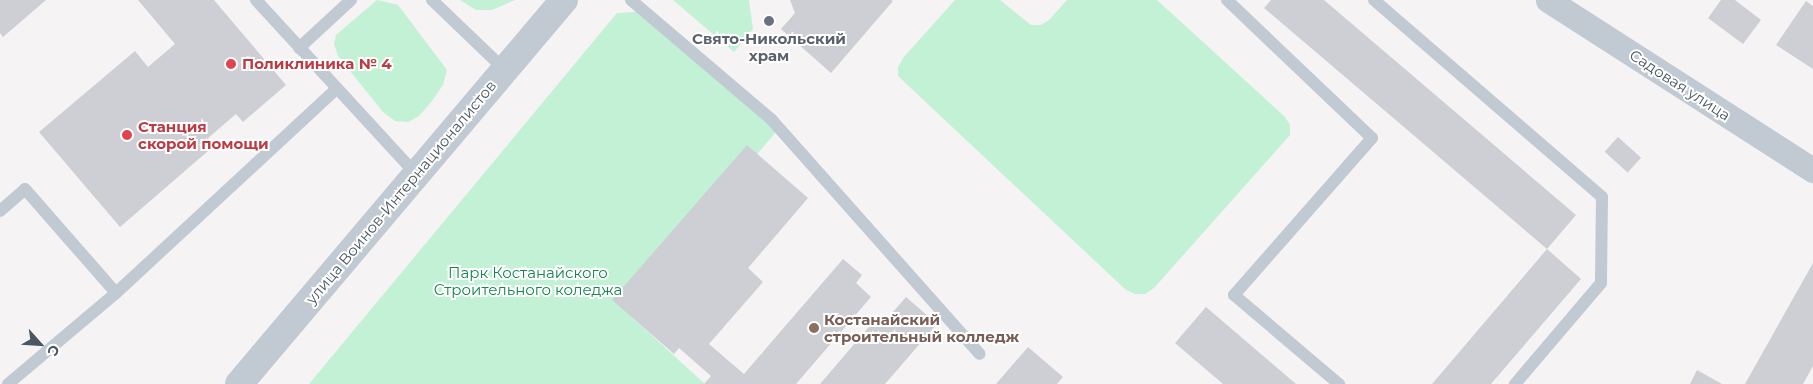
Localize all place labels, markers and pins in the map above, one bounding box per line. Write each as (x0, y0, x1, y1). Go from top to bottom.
marker: Свято-Никольский храм (763, 15, 775, 27)
place label: Свято-Никольский храм (692, 29, 846, 64)
place label: Поликлиника № 4 (242, 55, 391, 73)
marker: Поликлиника № 4 (224, 57, 238, 71)
place label: Станция скорой помощи (138, 117, 269, 152)
marker: Станция скорой помощи (120, 128, 134, 142)
place label: Костанайский строительный колледж (824, 310, 1019, 345)
marker: Костанайский строительный колледж (808, 322, 820, 334)

